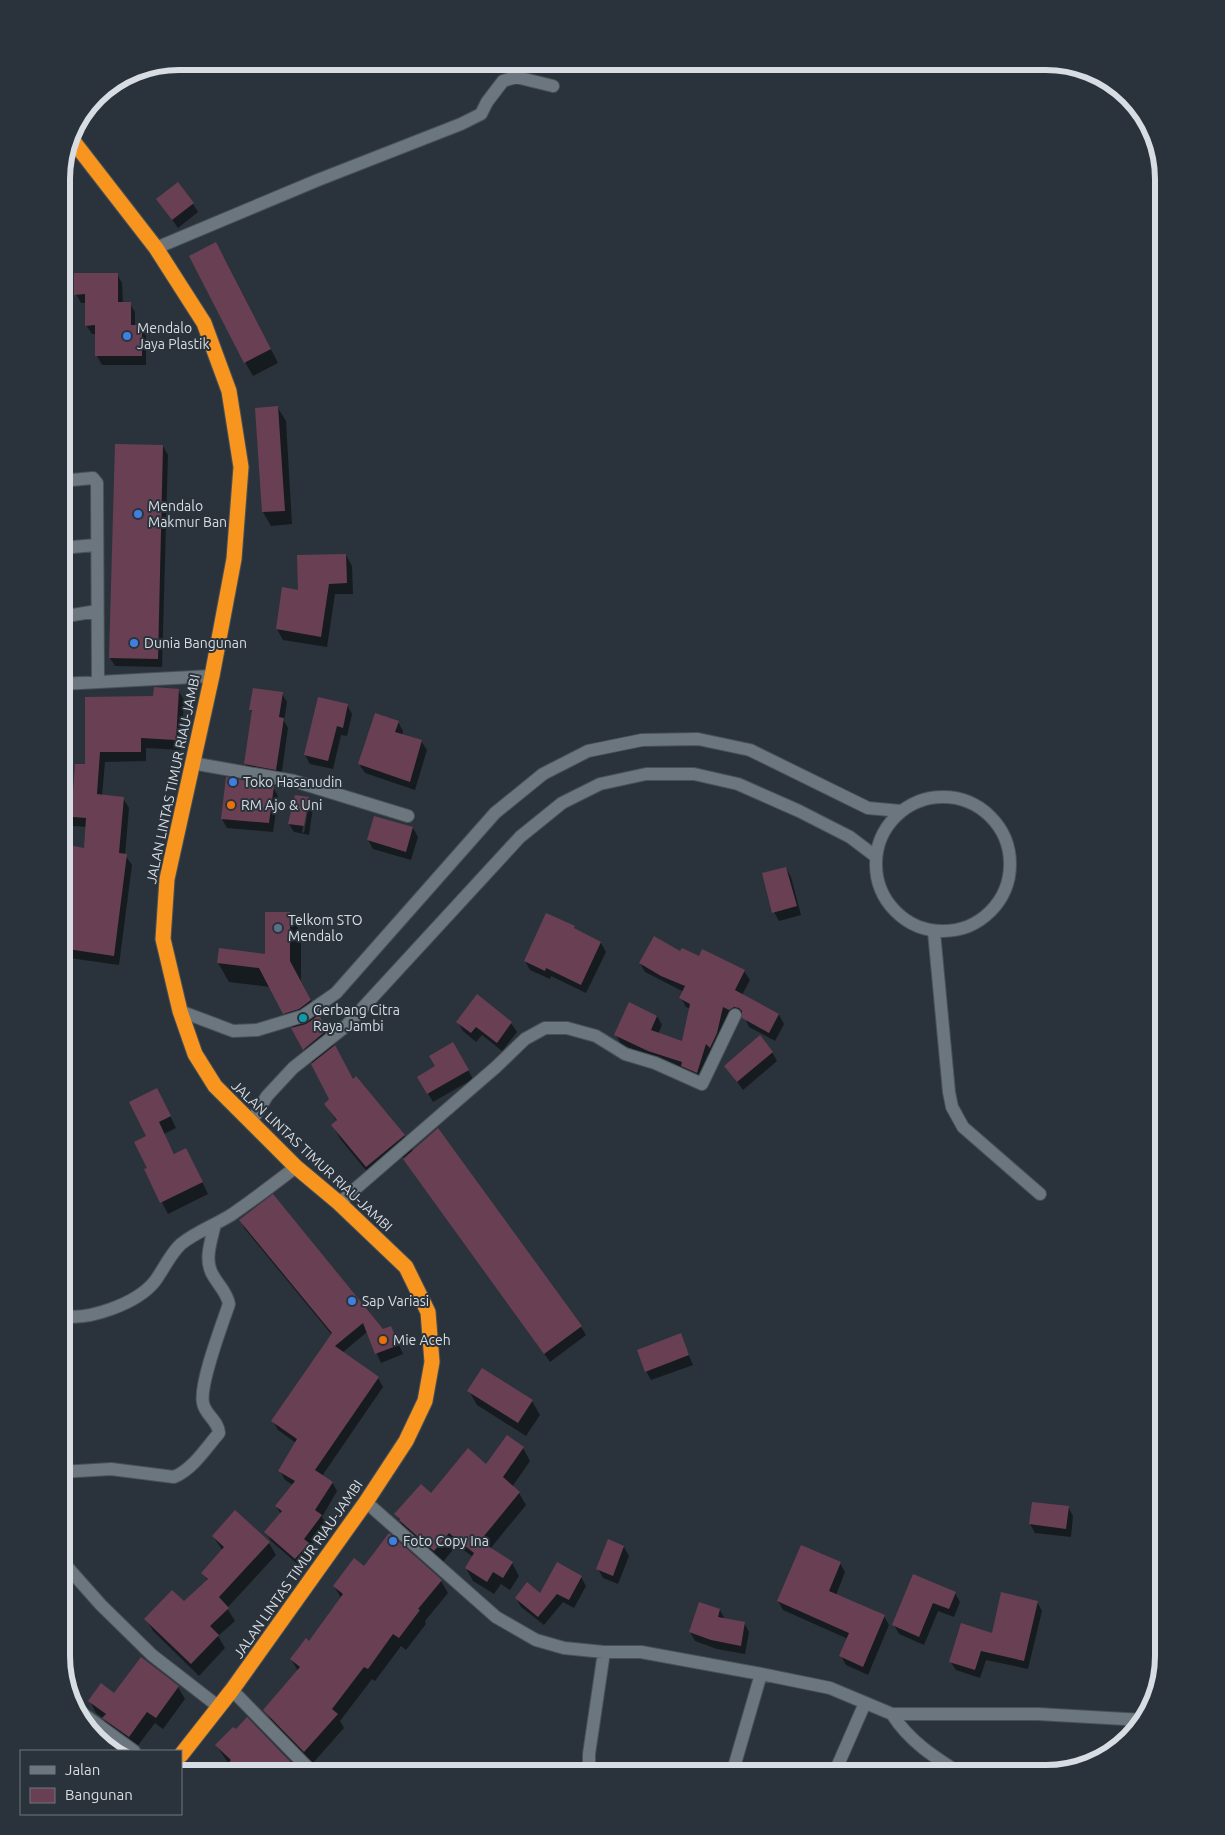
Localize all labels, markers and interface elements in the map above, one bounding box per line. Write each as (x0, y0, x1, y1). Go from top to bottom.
place label: Mendalo Jaya Plastik (137, 320, 210, 352)
marker: Mendalo Jaya Plastik (121, 330, 133, 342)
place label: Mendalo Makmur Ban (148, 498, 227, 530)
marker: Mendalo Makmur Ban (132, 508, 144, 520)
place label: Dunia Bangunan (144, 635, 247, 651)
marker: Dunia Bangunan (128, 637, 140, 649)
street label: JALAN LINTAS TIMUR RIAU-JAMBI (143, 673, 203, 885)
place label: Toko Hasanudin (243, 774, 342, 790)
marker: Toko Hasanudin (227, 776, 239, 788)
place label: RM Ajo & Uni (241, 797, 322, 813)
marker: RM Ajo & Uni (225, 799, 237, 811)
place label: Telkom STO Mendalo (288, 912, 363, 944)
marker: Telkom STO Mendalo (272, 922, 284, 934)
place label: Gerbang Citra Raya Jambi (313, 1002, 400, 1034)
marker: Gerbang Citra Raya Jambi (297, 1012, 309, 1024)
street label: JALAN LINTAS TIMUR RIAU-JAMBI (228, 1077, 396, 1235)
place label: Sap Variasi (362, 1293, 429, 1309)
marker: Sap Variasi (346, 1295, 358, 1307)
place label: Mie Aceh (393, 1332, 451, 1348)
marker: Mie Aceh (377, 1334, 389, 1346)
street label: JALAN LINTAS TIMUR RIAU-JAMBI (230, 1477, 366, 1661)
place label: Foto Copy Ina (403, 1533, 489, 1549)
marker: Foto Copy Ina (387, 1535, 399, 1547)
legend (20, 1750, 182, 1815)
text: Jalan (65, 1761, 100, 1778)
text: Bangunan (65, 1786, 133, 1803)

